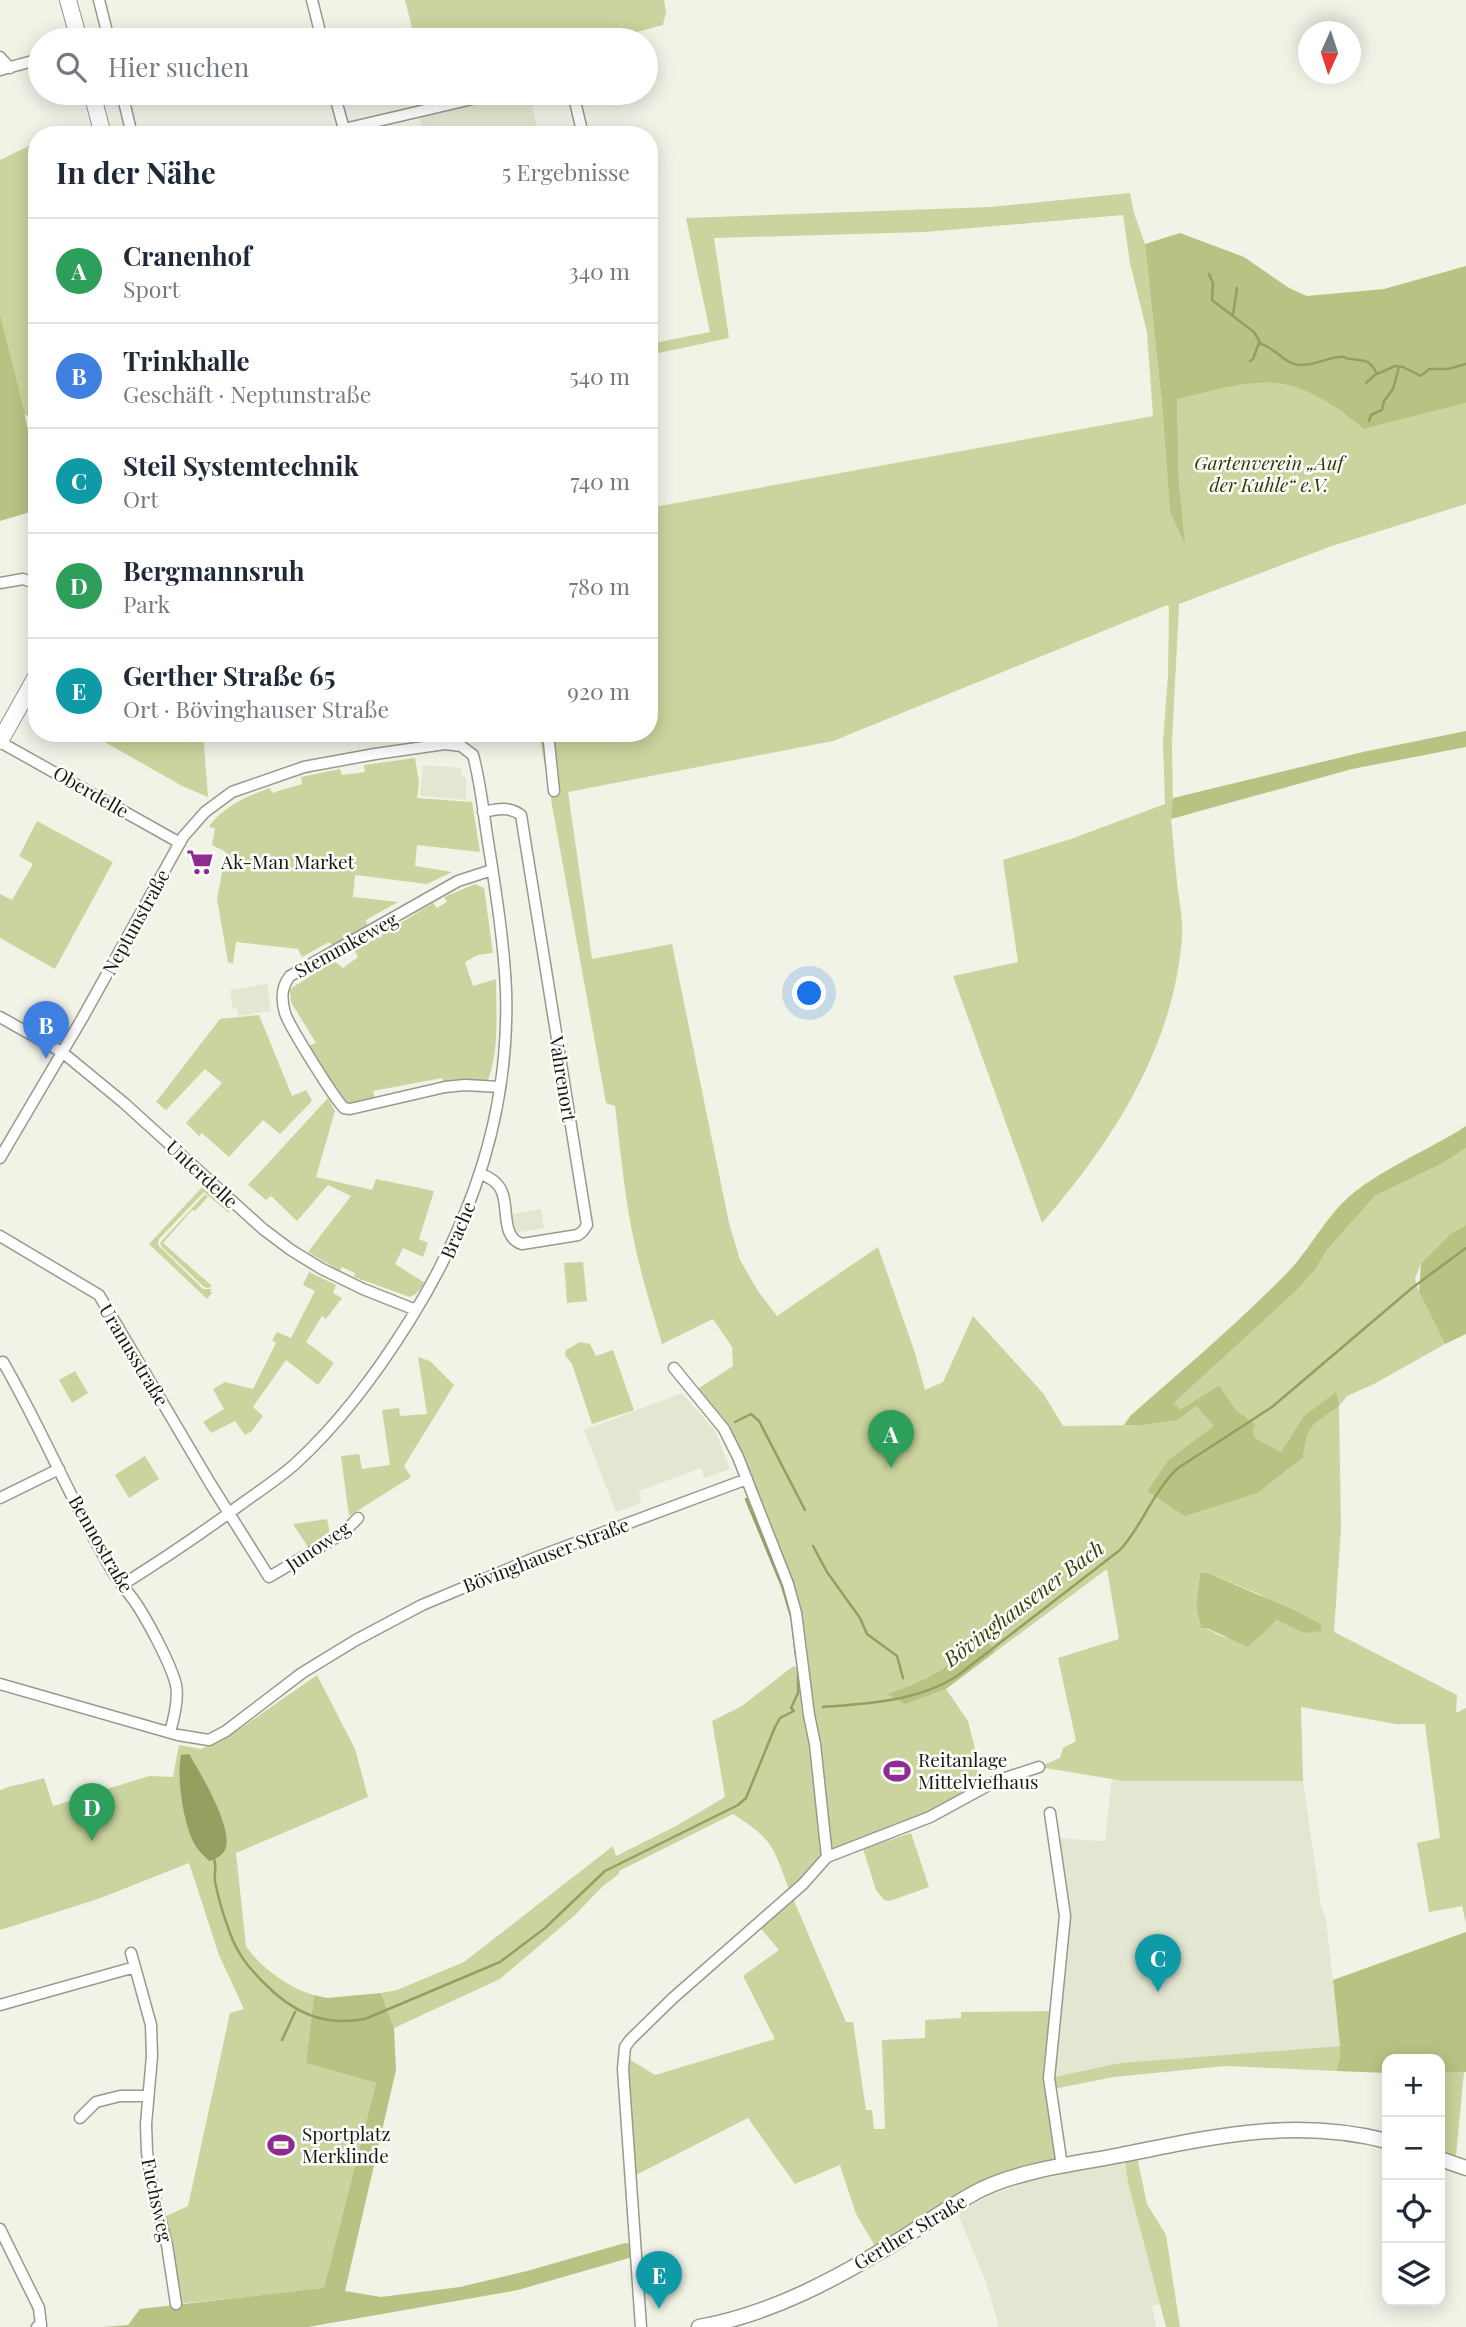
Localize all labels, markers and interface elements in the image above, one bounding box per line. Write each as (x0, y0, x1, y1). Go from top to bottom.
north arrow (1298, 21, 1361, 84)
search box (28, 28, 658, 105)
icon: search (52, 48, 90, 86)
text: Hier suchen (108, 49, 249, 84)
text: In der Nähe (56, 152, 216, 192)
text: 5 Ergebnisse (502, 156, 630, 187)
text: Cranenhof (123, 238, 251, 273)
text: A (71, 255, 87, 286)
text: 340 m (568, 255, 630, 286)
text: Sport (123, 273, 180, 304)
text: Trinkhalle (123, 343, 250, 378)
text: B (71, 360, 87, 391)
text: 540 m (569, 360, 630, 391)
text: Geschäft · Neptunstraße (123, 378, 371, 409)
text: Steil Systemtechnik (123, 448, 359, 483)
park label: Gartenverein „Auf der Kuhle“ e.V. (1194, 449, 1348, 497)
text: C (71, 465, 87, 496)
text: 740 m (570, 465, 630, 496)
text: Ort (123, 483, 158, 514)
text: Bergmannsruh (123, 553, 305, 588)
text: D (70, 570, 88, 601)
text: 780 m (569, 570, 630, 601)
text: Park (123, 588, 170, 619)
text: Gerther Straße 65 (123, 658, 335, 693)
text: E (72, 675, 86, 706)
text: 920 m (567, 675, 630, 706)
text: Ort · Bövinghauser Straße (123, 693, 389, 724)
street label: Oberdelle (49, 759, 134, 823)
supermarket icon: Ak-Man Market (185, 847, 215, 877)
place label: Ak-Man Market (220, 848, 355, 874)
street label: Neptunstraße (95, 864, 175, 979)
street label: Stemmkeweg (289, 905, 402, 983)
your location (792, 976, 826, 1010)
pin: B (23, 1001, 69, 1059)
street label: Vahrenort (544, 1033, 584, 1124)
street label: Unterdelle (161, 1133, 244, 1213)
street label: Brache (433, 1197, 481, 1262)
street label: Uranusstraße (94, 1298, 176, 1411)
pin: A (868, 1410, 914, 1468)
street label: Bennostraße (64, 1490, 140, 1597)
street label: Bövinghauser Straße (459, 1510, 633, 1598)
street label: Junoweg (279, 1514, 355, 1577)
water label: Bövinghausener Bach (936, 1533, 1109, 1673)
place label: Reitanlage Mittelviefhaus (918, 1746, 1039, 1794)
sports icon: Reitanlage Mittelviefhaus (882, 1756, 912, 1786)
pin: D (69, 1783, 115, 1841)
pin: C (1135, 1934, 1181, 1992)
map controls (1382, 2054, 1445, 2306)
button: + (1382, 2054, 1445, 2117)
button: − (1382, 2117, 1445, 2180)
place label: Sportplatz Merklinde (302, 2120, 391, 2168)
sports icon: Sportplatz Merklinde (266, 2130, 296, 2160)
street label: Fuchsweg (136, 2156, 180, 2244)
button: locate (1382, 2180, 1445, 2243)
street label: Gerther Straße (848, 2187, 971, 2275)
button: layers (1382, 2243, 1445, 2306)
pin: E (636, 2251, 682, 2309)

